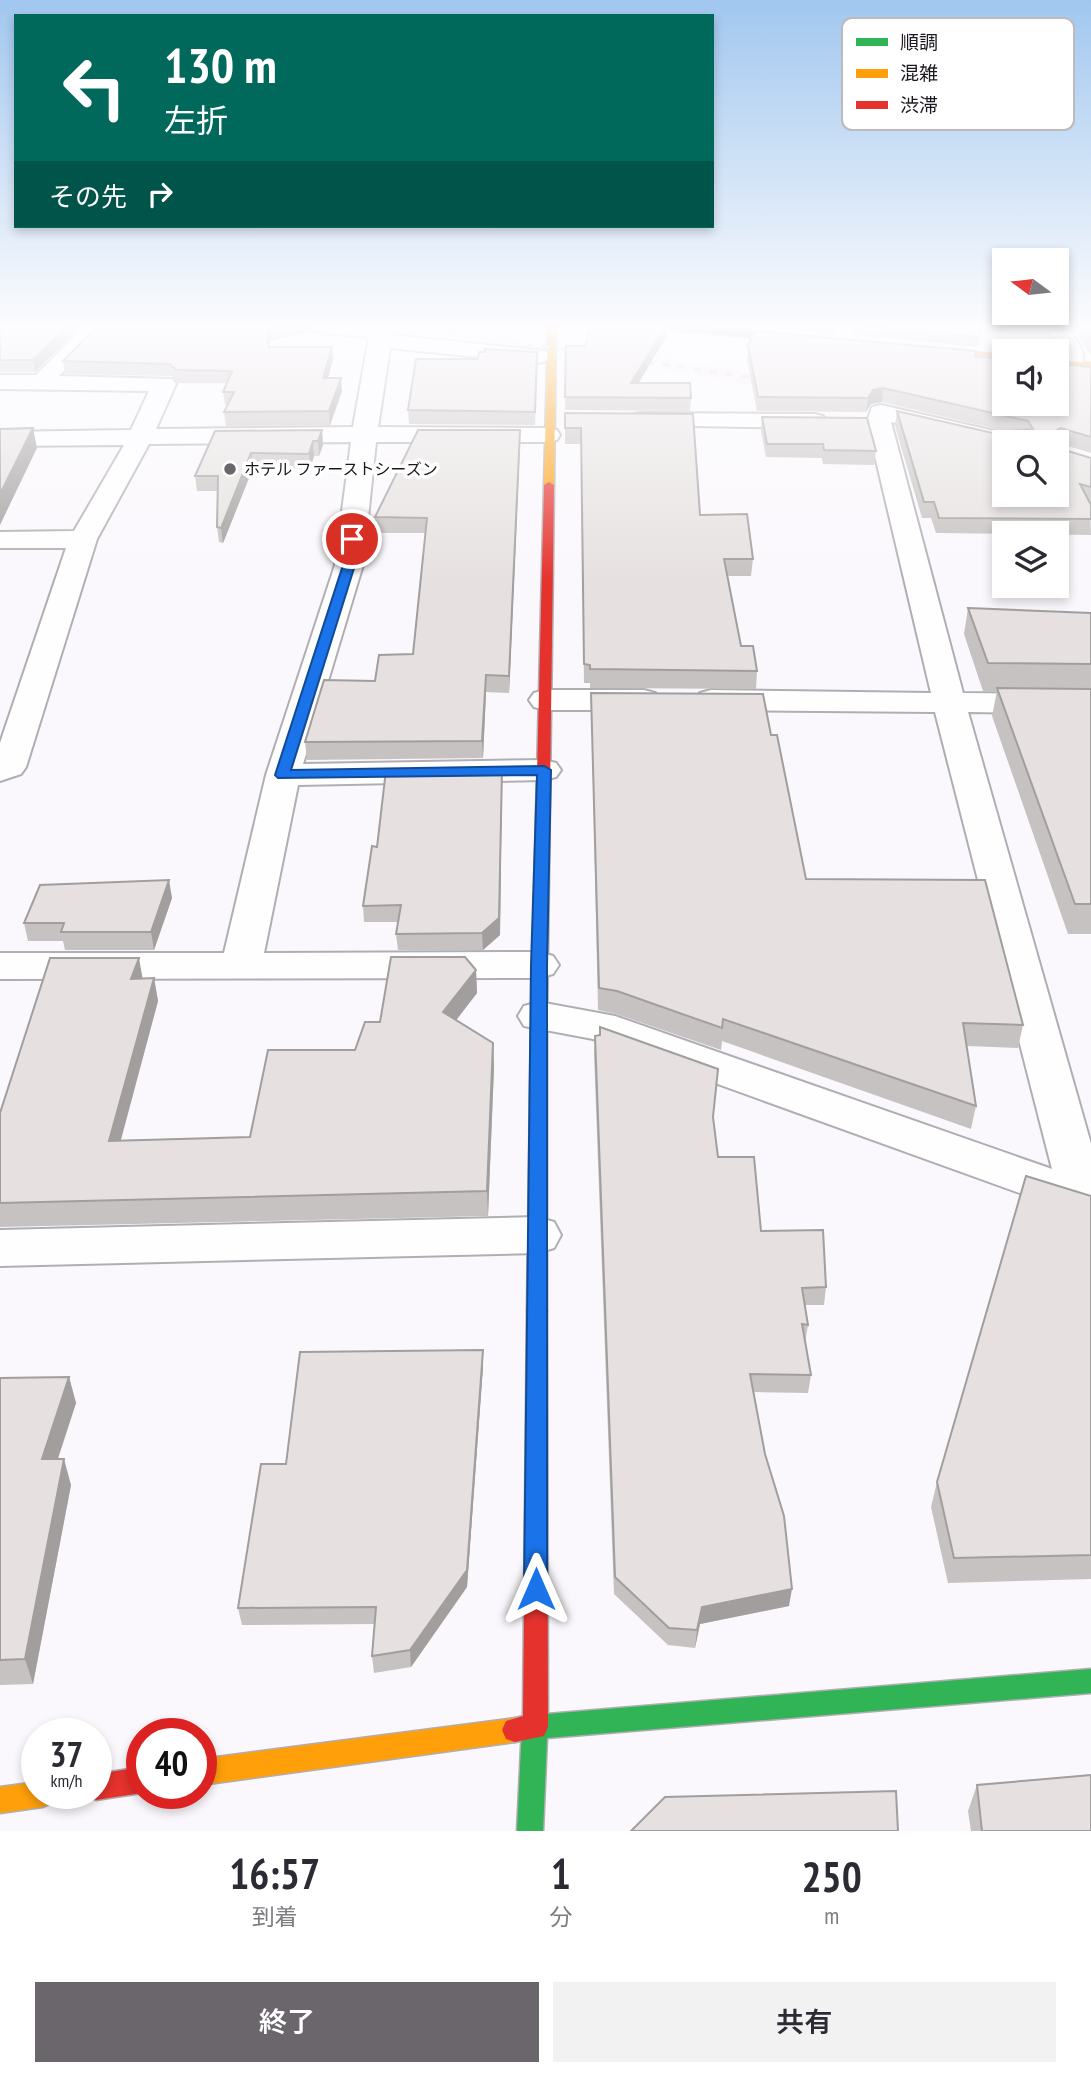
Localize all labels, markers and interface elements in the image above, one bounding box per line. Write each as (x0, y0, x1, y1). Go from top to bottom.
legend (842, 18, 1074, 130)
text: 順調 (900, 30, 938, 54)
text: 130 m (164, 33, 277, 97)
icon: left (49, 42, 140, 133)
text: 混雑 (900, 61, 938, 85)
text: 渋滞 (900, 93, 938, 117)
text: 左折 (164, 99, 228, 141)
icon: right (141, 175, 179, 213)
text: その先 (49, 180, 127, 213)
north arrow (992, 248, 1069, 326)
map controls (992, 248, 1069, 598)
button: sound (992, 339, 1069, 416)
button: search (992, 430, 1069, 507)
place label: ホテル ファーストシーズン (244, 459, 438, 479)
marker: ホテル ファーストシーズン (222, 461, 238, 477)
pin (322, 509, 382, 569)
icon: arrive (333, 520, 371, 558)
button: layers (992, 521, 1069, 598)
position arrow (499, 1552, 573, 1626)
speed limit sign: 40 (126, 1718, 217, 1809)
text: 37 (50, 1731, 83, 1777)
text: km/h (51, 1769, 82, 1792)
text: 16:57 (229, 1846, 320, 1901)
text: 1 (551, 1846, 571, 1901)
text: 250 (802, 1849, 862, 1904)
text: m (824, 1901, 839, 1930)
text: 到着 (252, 1902, 298, 1931)
text: 分 (549, 1902, 572, 1931)
button: 終了 (35, 1982, 539, 2062)
button: 共有 (553, 1982, 1056, 2062)

